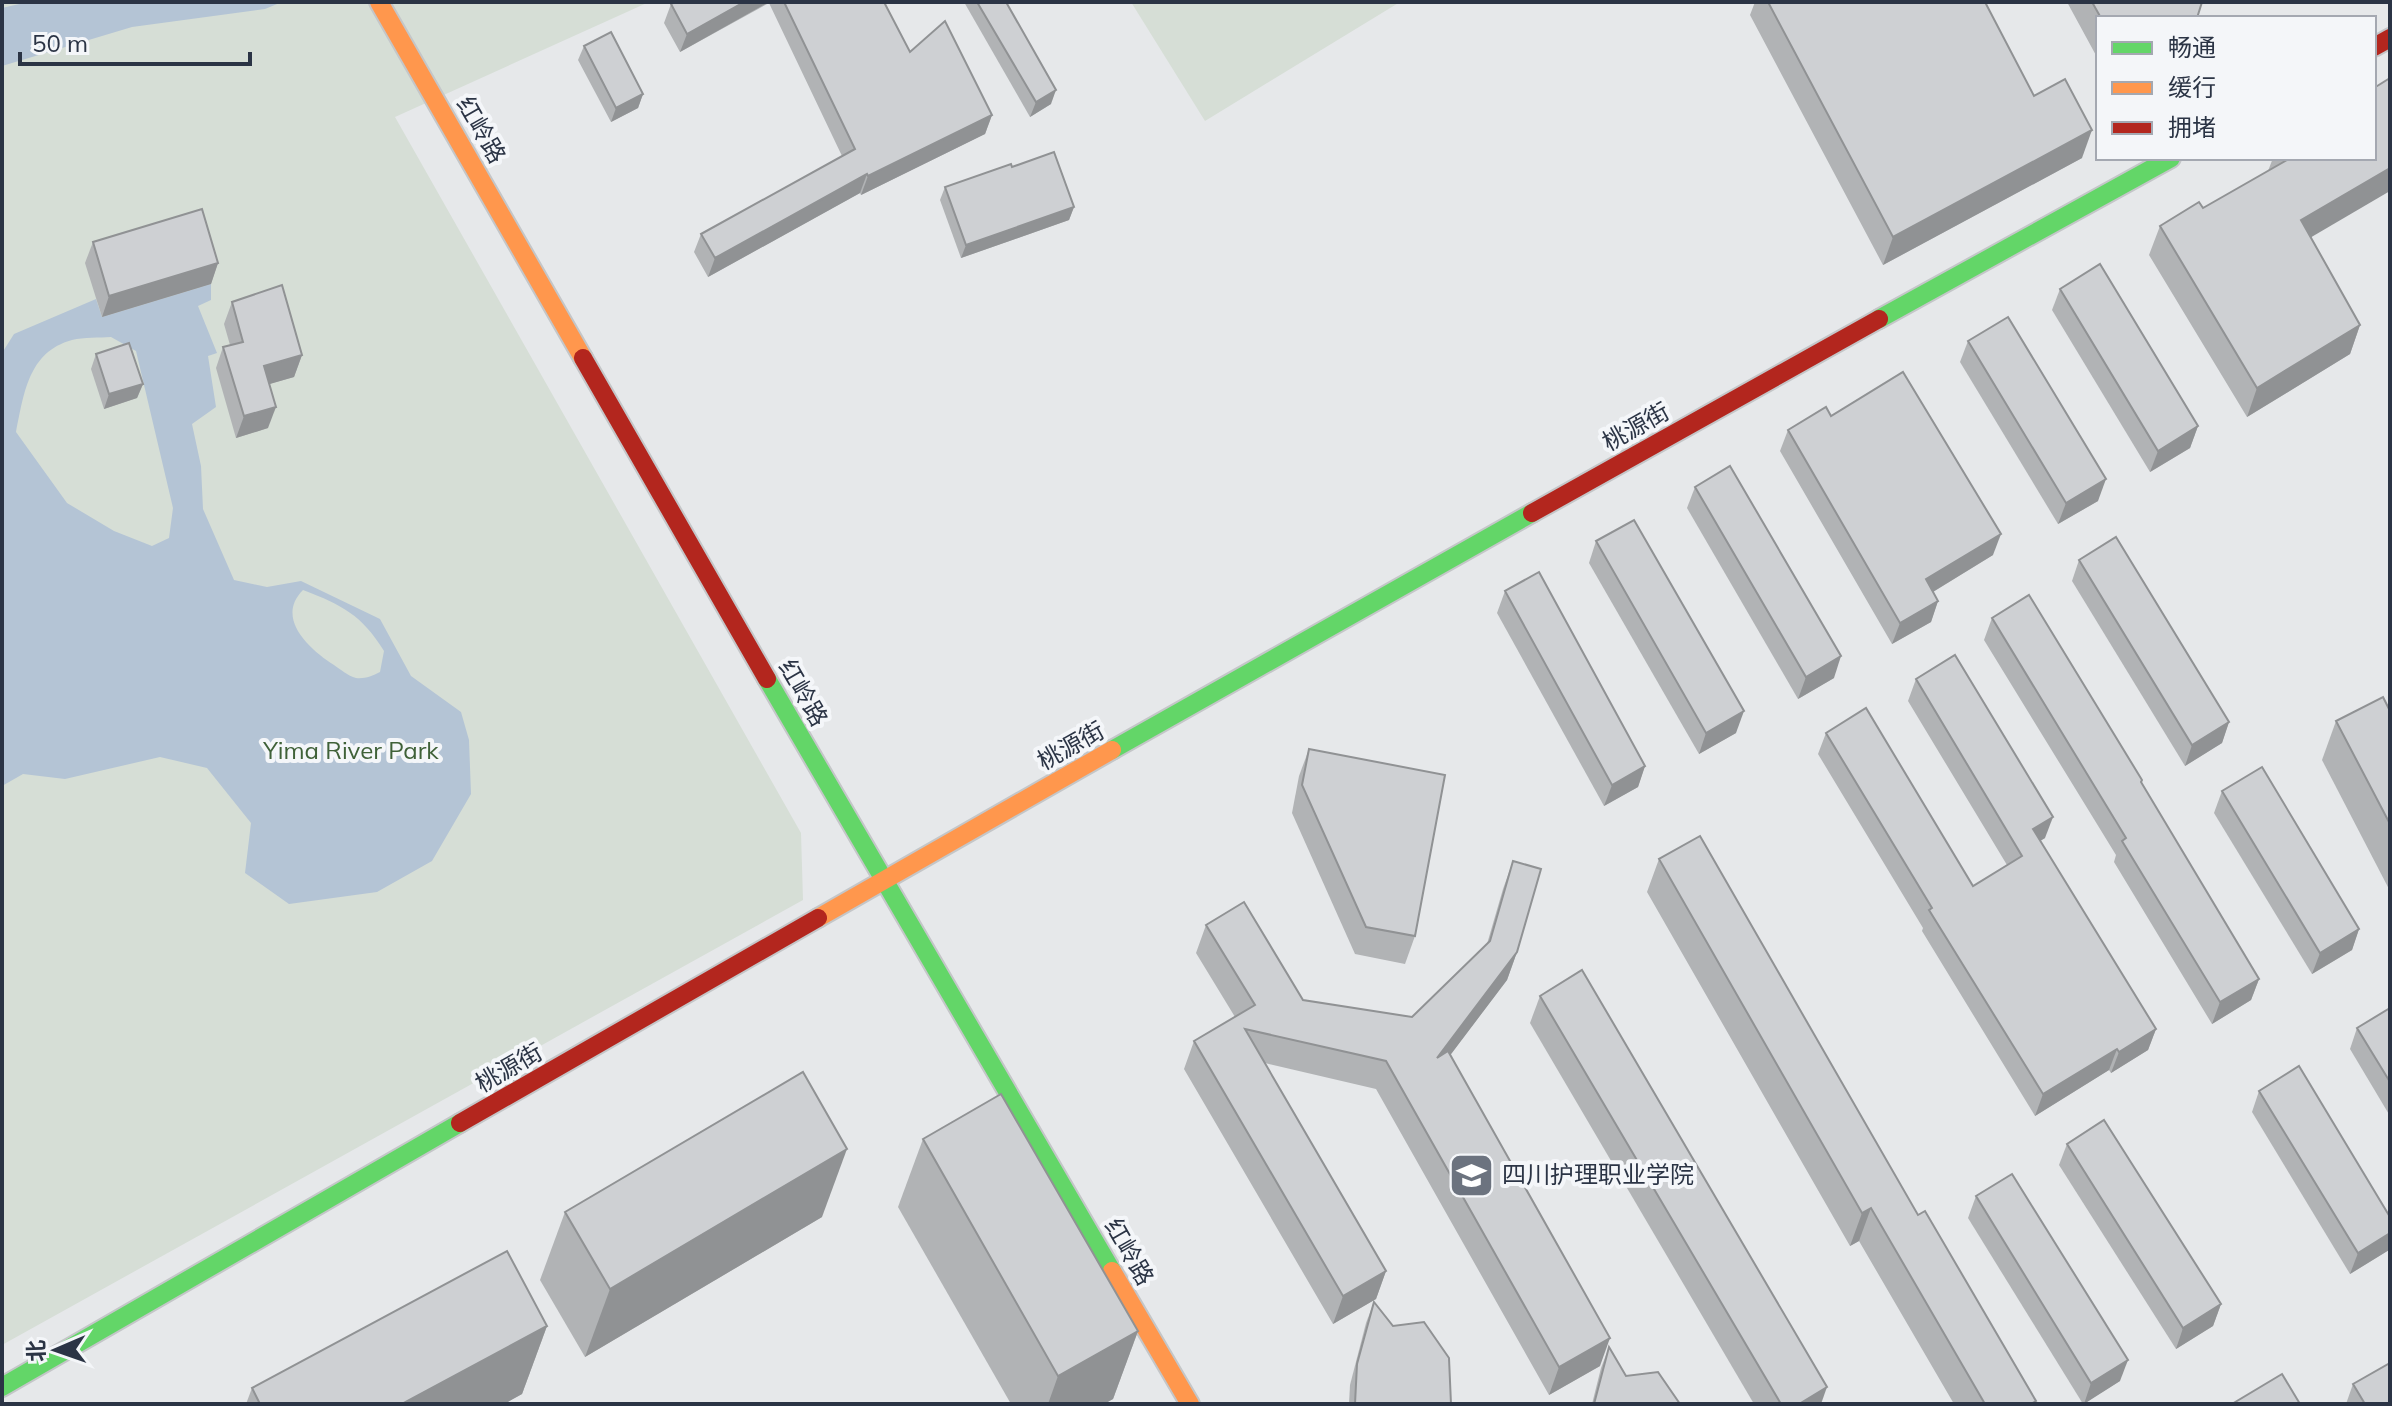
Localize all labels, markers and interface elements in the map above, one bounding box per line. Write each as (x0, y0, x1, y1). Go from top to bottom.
scale bar (20, 16, 250, 66)
legend (2096, 16, 2376, 160)
text: 50 m (32, 28, 88, 58)
text: 畅通 (2168, 32, 2216, 62)
text: 缓行 (2168, 72, 2216, 102)
street label: 红岭路 (451, 91, 513, 168)
text: 拥堵 (2168, 112, 2216, 142)
street label: 桃源街 (1597, 396, 1674, 457)
street label: 红岭路 (773, 654, 835, 731)
street label: 桃源街 (1032, 715, 1109, 776)
park label: Yima River Park (262, 735, 439, 765)
street label: 桃源街 (470, 1036, 547, 1098)
school or university icon: 四川护理职业学院 (1447, 1151, 1495, 1199)
place label: 四川护理职业学院 (1502, 1159, 1694, 1189)
street label: 红岭路 (1099, 1213, 1161, 1290)
north arrow (16, 1310, 96, 1390)
text: 北 (22, 1339, 50, 1362)

